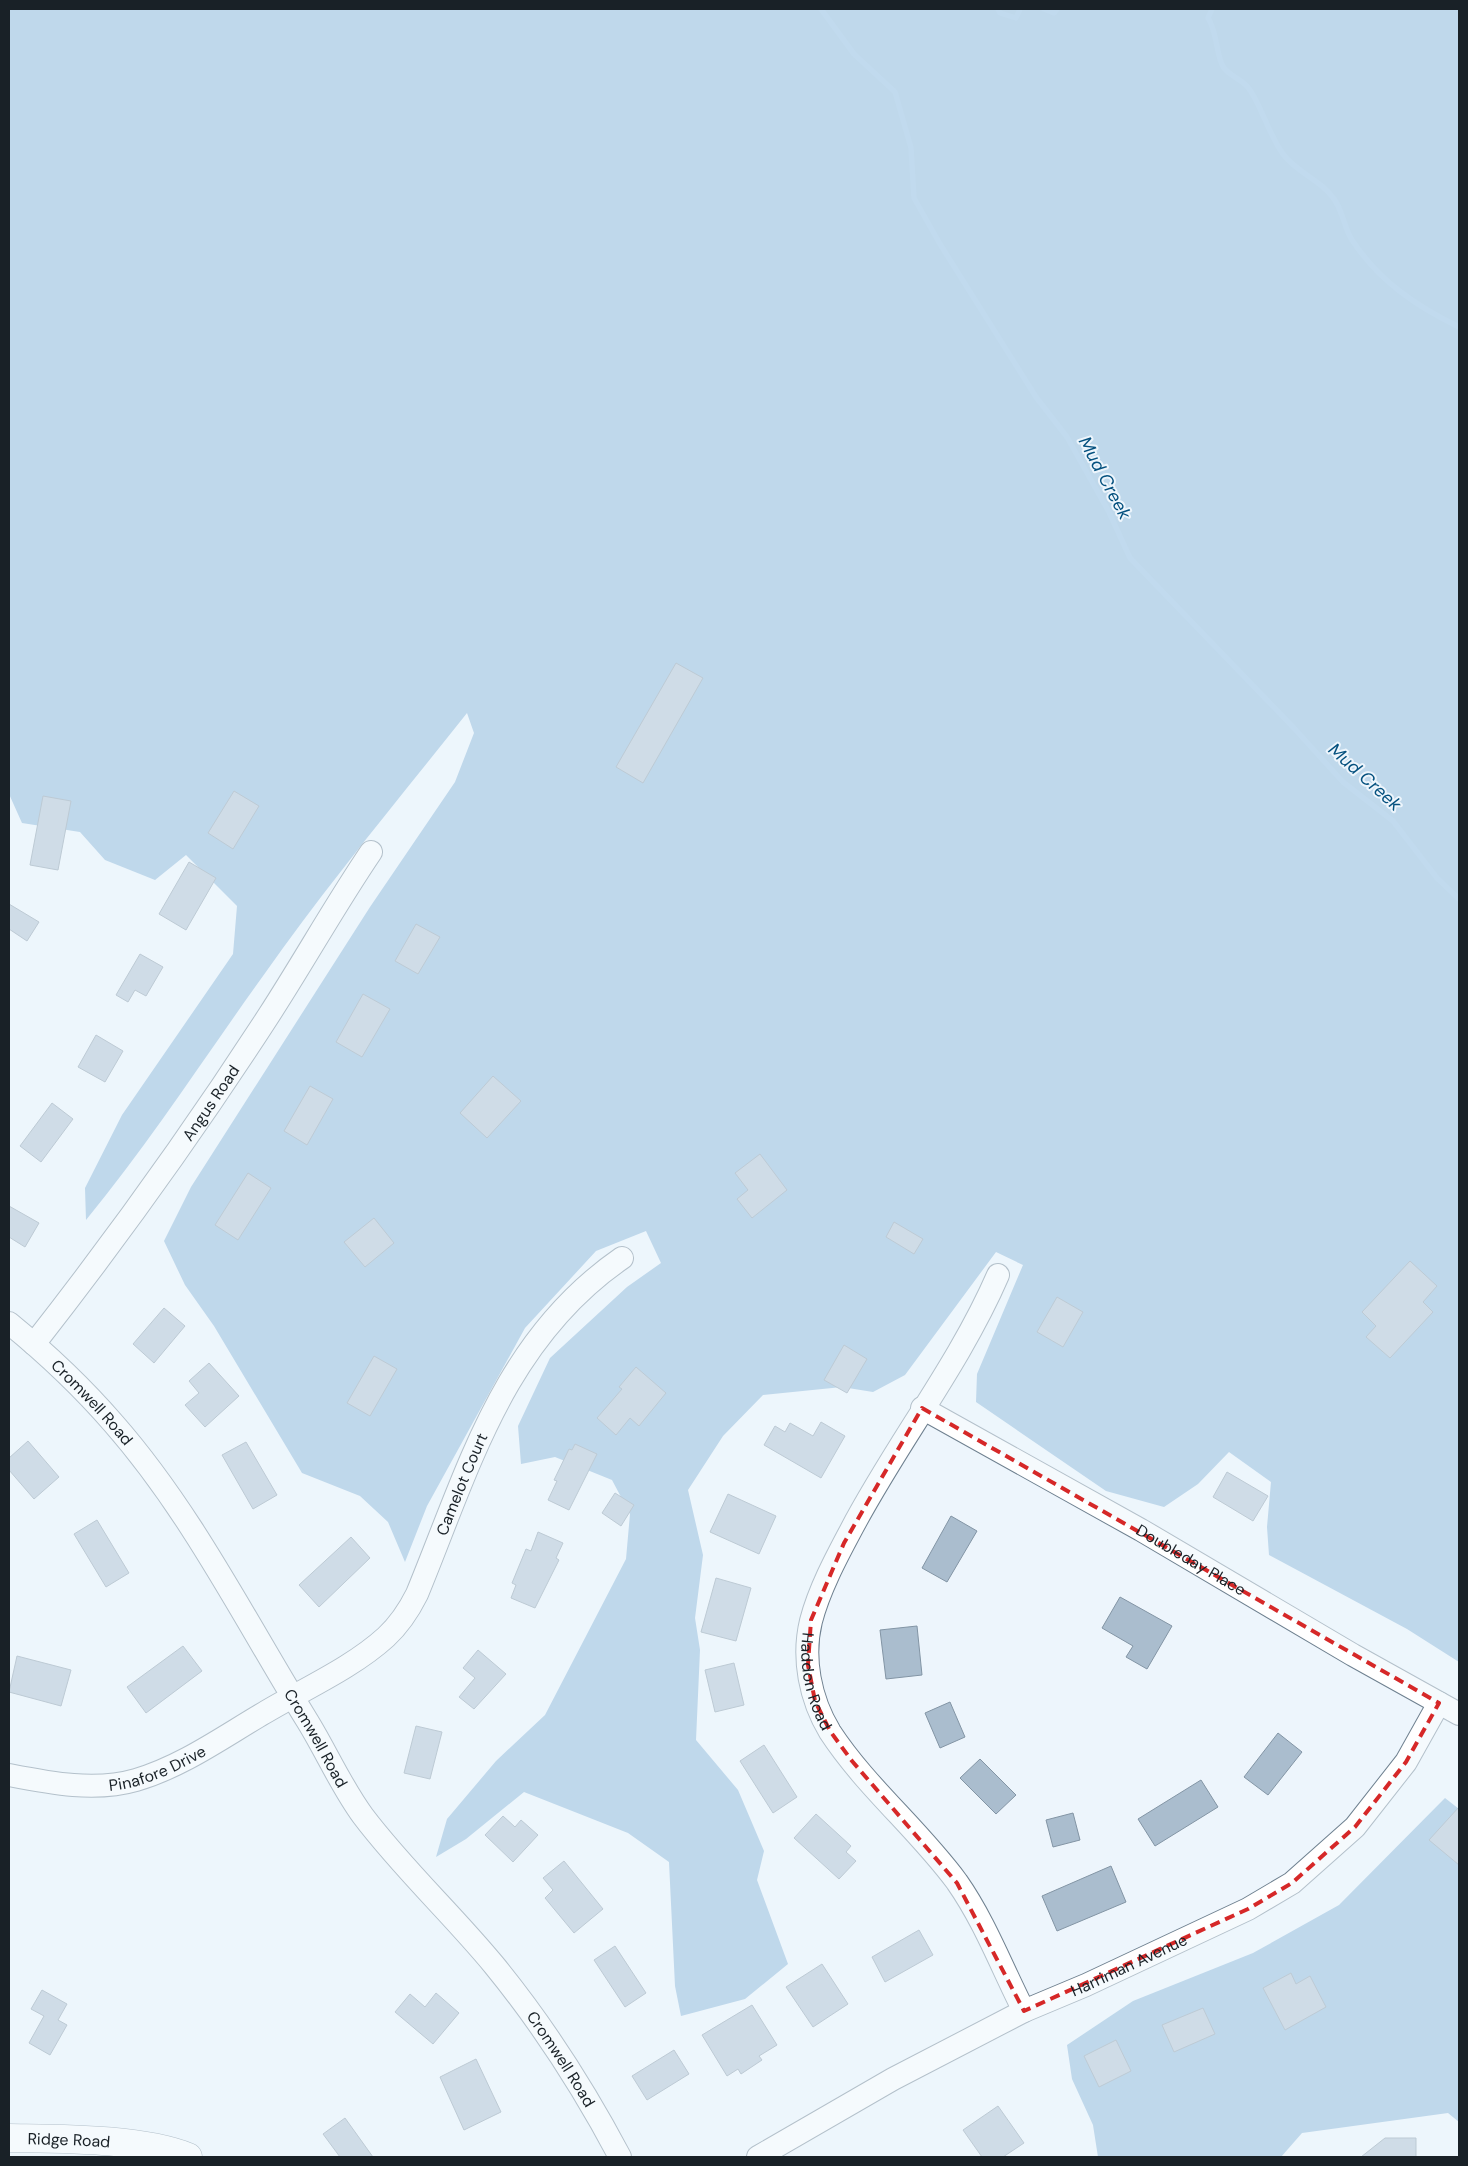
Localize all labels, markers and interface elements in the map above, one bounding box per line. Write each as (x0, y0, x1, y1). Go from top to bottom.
water label: Mud Creek (1073, 432, 1137, 524)
water label: Mud Creek (1323, 738, 1407, 817)
street label: Angus Road (177, 1061, 244, 1145)
street label: Cromwell Road (47, 1354, 138, 1449)
street label: Camelot Court (431, 1429, 492, 1538)
street label: Doubleday Place (1133, 1519, 1250, 1600)
street label: Haddon Road (797, 1631, 837, 1734)
street label: Cromwell Road (280, 1685, 353, 1791)
street label: Pinafore Drive (108, 1740, 209, 1796)
street label: Harriman Avenue (1067, 1929, 1190, 2001)
street label: Cromwell Road (522, 2007, 600, 2111)
street label: Ridge Road (27, 2128, 111, 2152)

